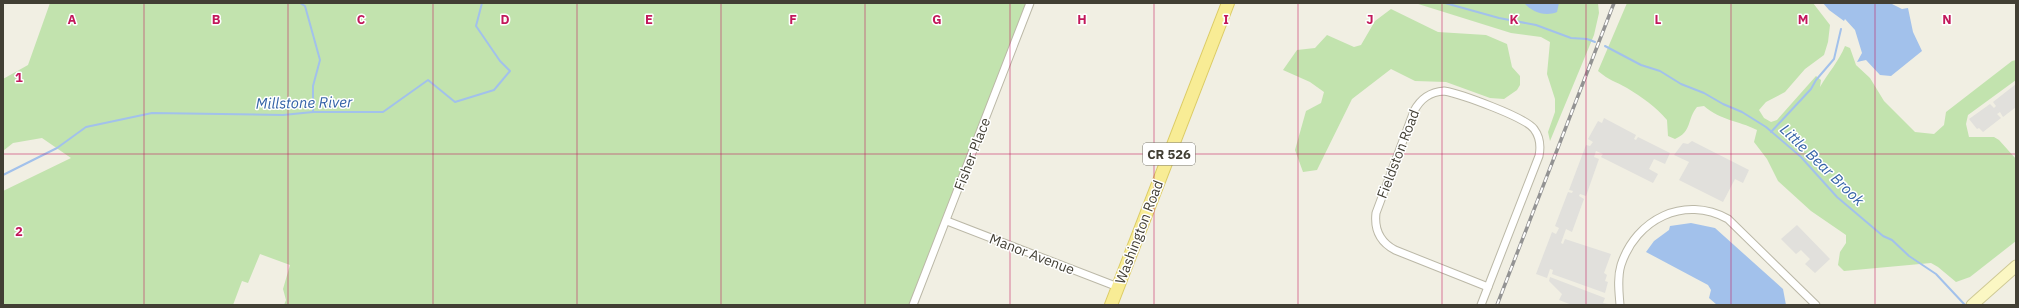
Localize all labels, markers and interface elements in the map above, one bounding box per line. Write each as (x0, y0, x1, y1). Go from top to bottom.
text: A (68, 11, 77, 28)
text: B (212, 11, 221, 28)
text: C (357, 11, 366, 28)
text: D (500, 11, 510, 28)
text: E (645, 11, 653, 28)
text: F (789, 11, 797, 28)
text: G (932, 11, 942, 28)
text: H (1077, 11, 1087, 28)
text: I (1223, 11, 1229, 28)
text: J (1366, 11, 1374, 28)
text: K (1509, 11, 1519, 28)
text: L (1655, 11, 1662, 28)
text: M (1798, 11, 1808, 28)
text: N (1942, 11, 1952, 28)
text: 1 (15, 69, 23, 86)
water label: Millstone River (256, 92, 353, 113)
street label: Fieldston Road (1373, 107, 1423, 201)
street label: Fisher Place (950, 115, 994, 193)
water label: Little Bear Brook (1776, 120, 1869, 210)
road number: CR 526 (1143, 143, 1195, 165)
street label: Washington Road (1111, 178, 1167, 286)
text: 2 (15, 223, 23, 240)
street label: Manor Avenue (987, 230, 1077, 279)

